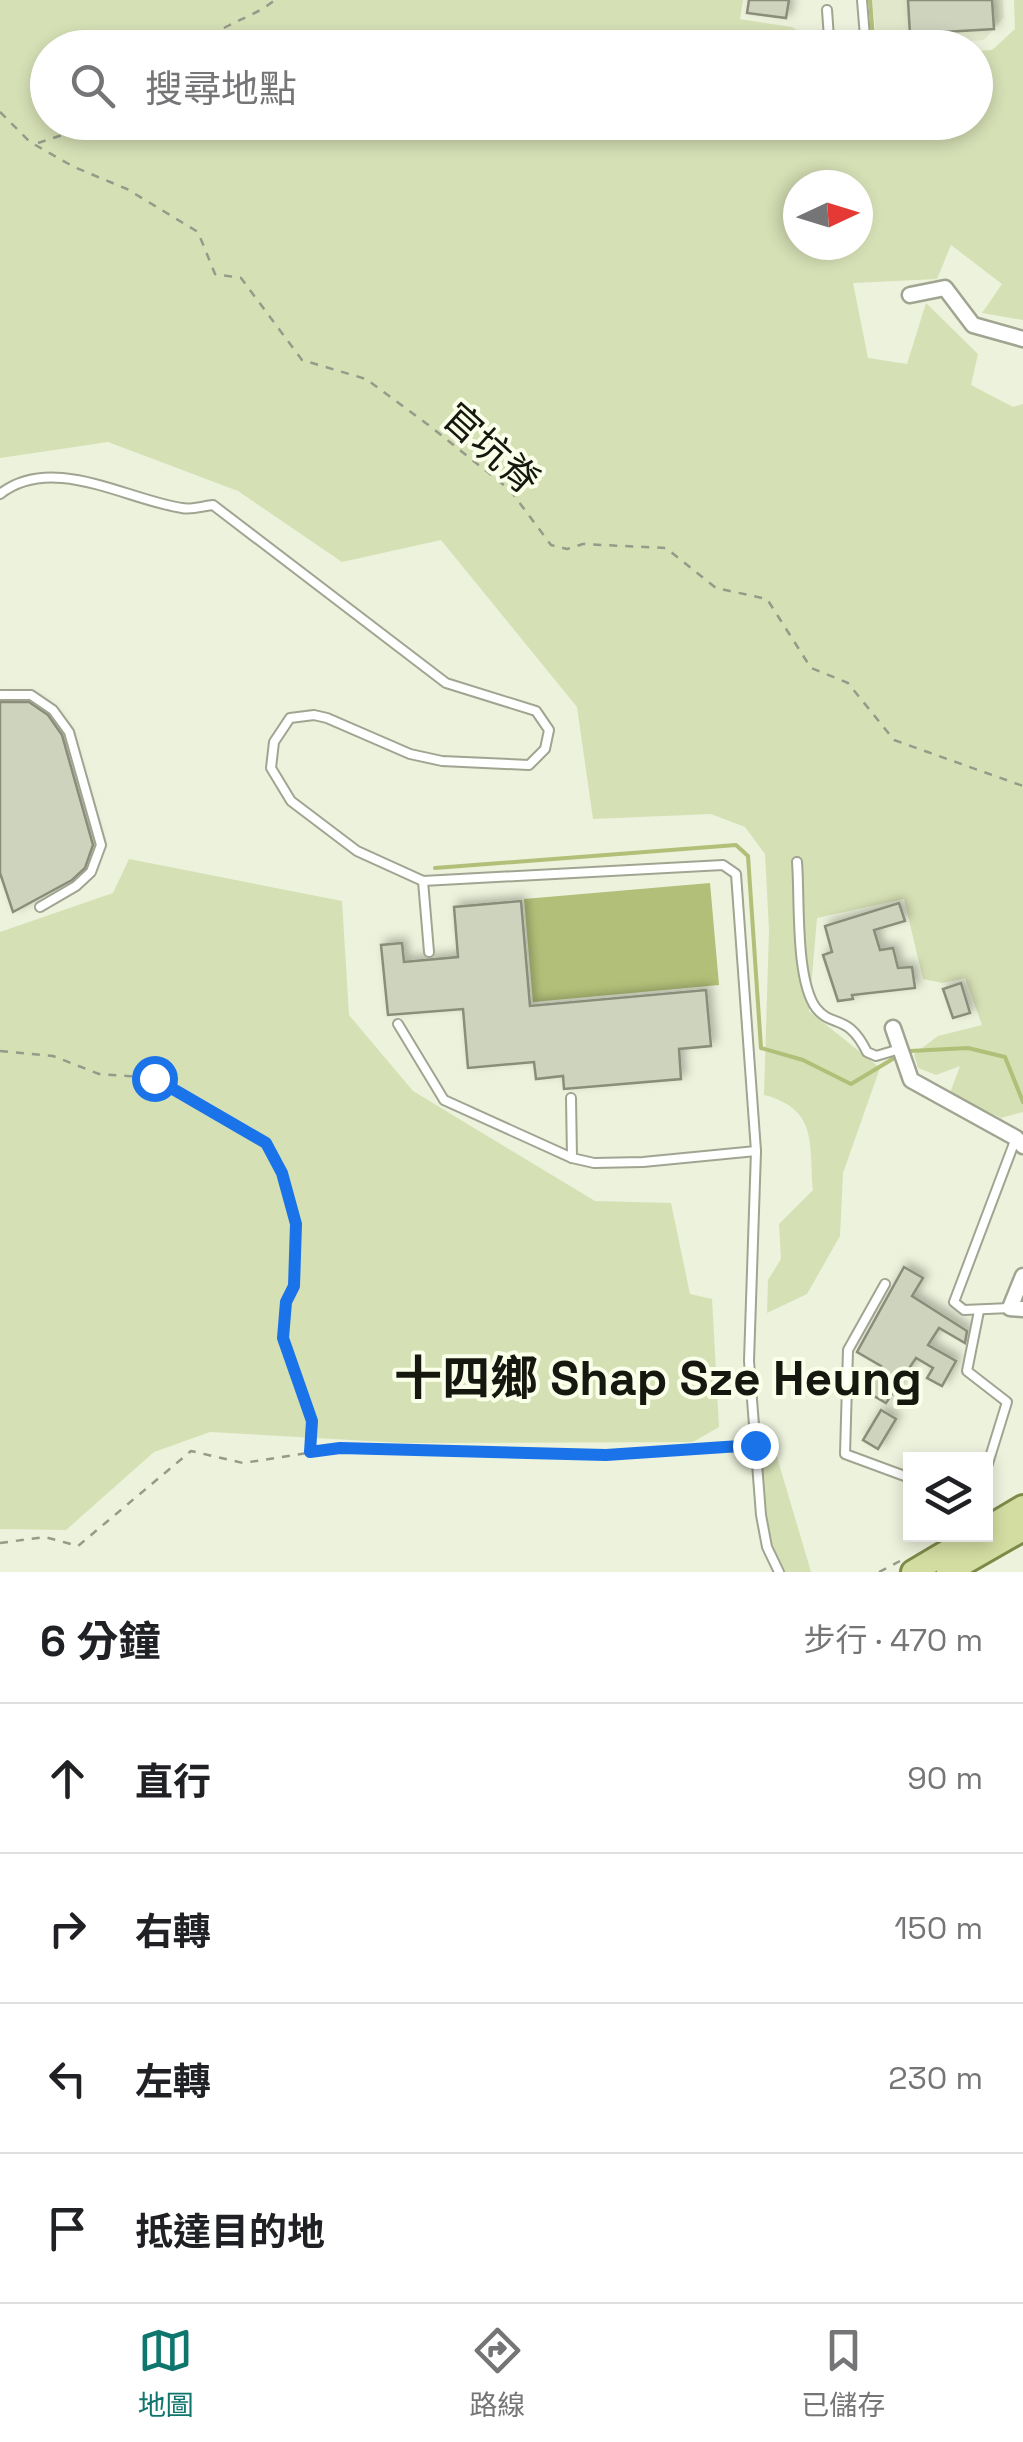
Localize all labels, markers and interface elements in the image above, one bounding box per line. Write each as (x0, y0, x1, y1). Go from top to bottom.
search box (30, 30, 993, 140)
icon: search (65, 58, 120, 113)
text: 搜尋地點 (145, 65, 297, 113)
north arrow (783, 170, 873, 260)
street label: 官坑脊 (433, 393, 549, 505)
route start (132, 1056, 178, 1102)
district label: 十四鄉 Shap Sze Heung (394, 1348, 922, 1409)
route end (733, 1423, 779, 1469)
map controls (903, 1452, 993, 1542)
button: layers (903, 1452, 993, 1542)
text: 6 分鐘 (40, 1615, 161, 1668)
text: 步行 · 470 m (804, 1620, 983, 1660)
icon: ahead (40, 1751, 95, 1806)
text: 直行 (135, 1758, 211, 1806)
text: 90 m (907, 1758, 983, 1798)
icon: right (40, 1901, 95, 1956)
text: 右轉 (135, 1908, 211, 1956)
text: 150 m (894, 1908, 983, 1948)
icon: left (40, 2051, 95, 2106)
text: 左轉 (135, 2058, 211, 2106)
text: 230 m (888, 2058, 983, 2098)
icon: arrive (40, 2201, 95, 2256)
text: 抵達目的地 (135, 2208, 325, 2256)
tab: 地圖 (138, 2323, 194, 2423)
tab: 路線 (469, 2323, 525, 2423)
tab: 已儲存 (801, 2323, 885, 2423)

